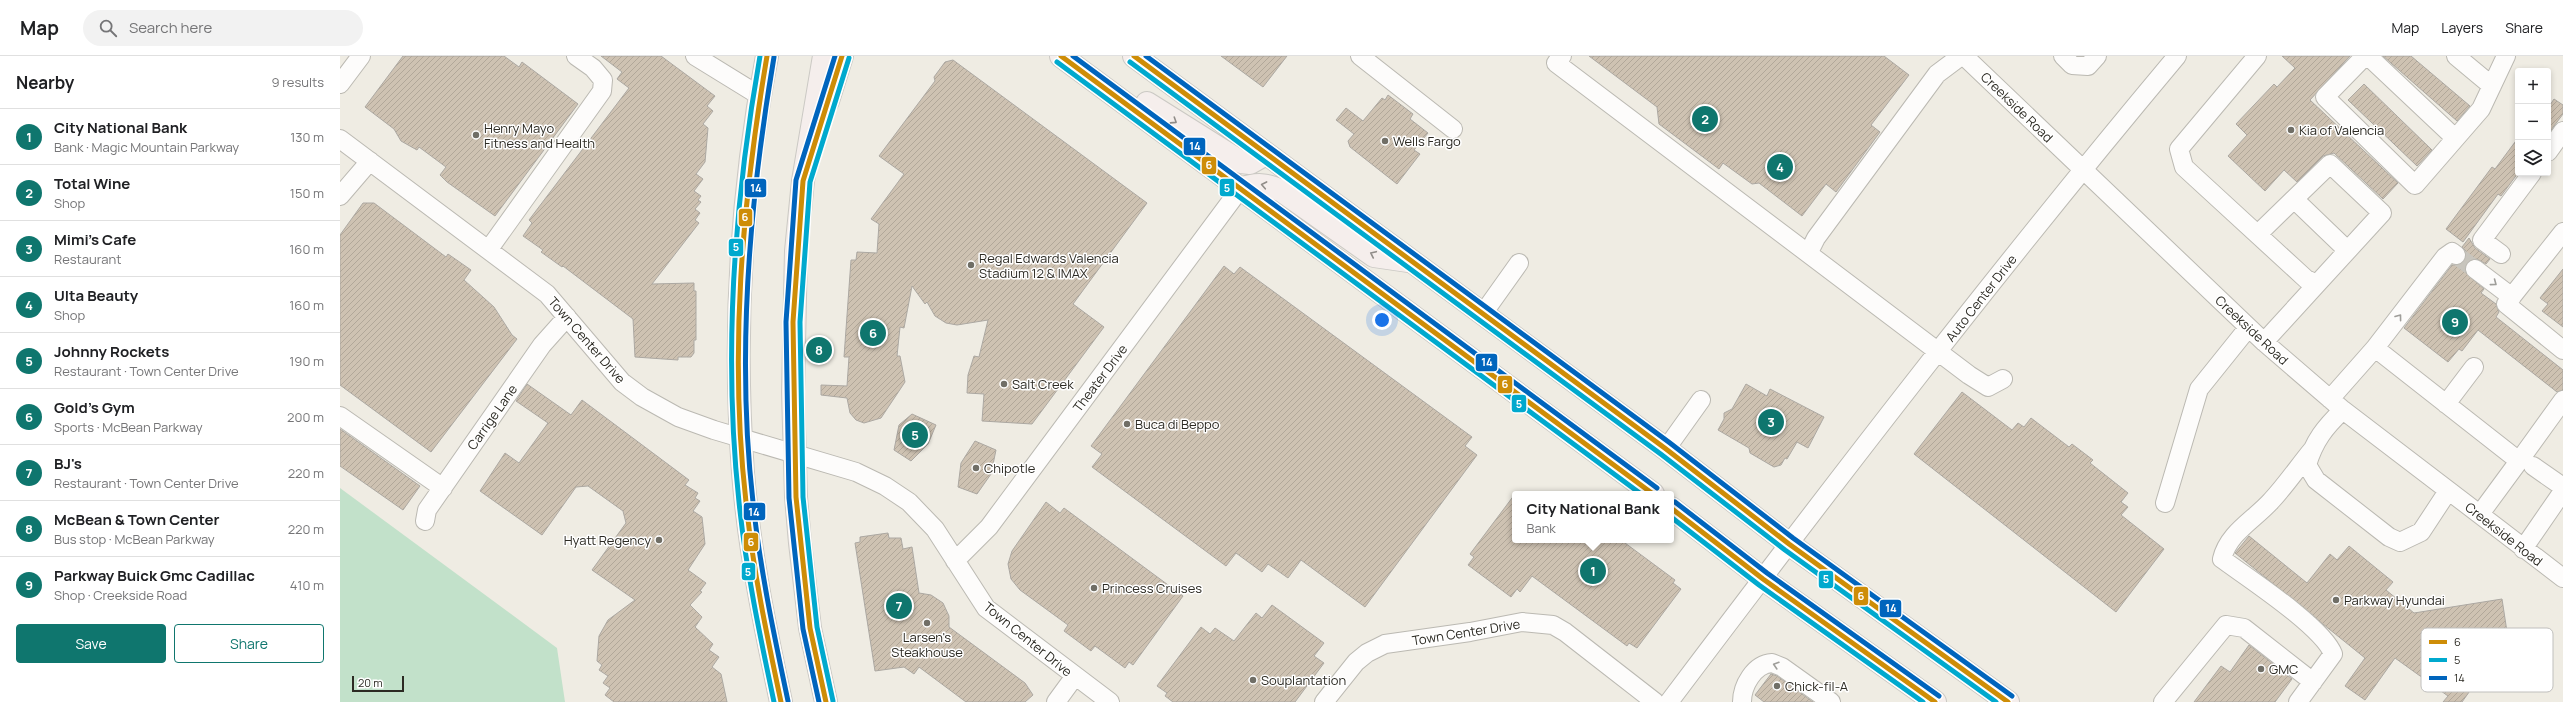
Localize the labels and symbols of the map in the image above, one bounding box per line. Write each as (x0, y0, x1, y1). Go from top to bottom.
street label: Creekside Road (1977, 68, 2057, 146)
pin: 2 (1692, 104, 1718, 134)
one-way arrow (1170, 116, 1177, 123)
place label: Henry Mayo Fitness and Health (484, 119, 595, 152)
place label: Kia of Valencia (2299, 121, 2384, 139)
marker: Kia of Valencia (2286, 125, 2296, 135)
marker: Henry Mayo Fitness and Health (471, 130, 481, 140)
place label: Wells Fargo (1393, 132, 1461, 150)
marker: Wells Fargo (1380, 136, 1390, 146)
line badge: 14 (1183, 137, 1206, 156)
text: 14 (1189, 138, 1201, 153)
pin: 4 (1767, 152, 1793, 182)
line badge: 6 (1201, 156, 1217, 175)
text: 6 (1206, 157, 1213, 172)
line badge: 14 (744, 178, 767, 198)
line badge: 5 (1219, 178, 1235, 197)
text: 14 (750, 180, 762, 195)
text: 5 (1224, 180, 1230, 195)
one-way arrow (1261, 181, 1268, 190)
line badge: 6 (738, 208, 753, 227)
text: 6 (742, 209, 749, 224)
line badge: 5 (728, 238, 744, 257)
text: 5 (733, 239, 739, 254)
place label: Regal Edwards Valencia Stadium 12 & IMAX (979, 249, 1119, 282)
street label: Auto Center Drive (1941, 250, 2021, 345)
one-way arrow (1370, 251, 1377, 259)
marker: Regal Edwards Valencia Stadium 12 & IMAX (966, 260, 976, 270)
one-way arrow (2489, 278, 2496, 285)
street label: Creekside Road (2212, 291, 2292, 369)
street label: Town Center Drive (544, 293, 630, 387)
pin: 9 (2442, 307, 2468, 337)
your location (1372, 310, 1392, 330)
one-way arrow (2394, 314, 2401, 321)
pin: 6 (860, 318, 886, 348)
pin: 8 (806, 335, 832, 365)
street label: Theater Drive (1069, 340, 1132, 416)
line badge: 14 (1475, 353, 1498, 372)
text: 14 (1481, 354, 1493, 369)
place label: Salt Creek (1012, 375, 1074, 393)
line badge: 6 (1497, 375, 1513, 394)
text: 6 (1502, 376, 1509, 391)
marker: Salt Creek (999, 379, 1009, 389)
street label: Carrige Lane (463, 380, 521, 453)
line badge: 5 (1511, 394, 1527, 413)
text: 5 (1516, 396, 1522, 411)
pin: 3 (1758, 407, 1784, 437)
place label: Buca di Beppo (1135, 415, 1220, 433)
marker: Buca di Beppo (1122, 419, 1132, 429)
pin: 5 (902, 420, 928, 450)
place label: Chipotle (984, 459, 1036, 477)
marker: Chipotle (971, 463, 981, 473)
street label: Creekside Road (2461, 498, 2547, 570)
line badge: 14 (743, 502, 766, 521)
text: 14 (748, 504, 760, 519)
place label: Hyatt Regency (564, 531, 651, 549)
line badge: 6 (743, 532, 759, 552)
text: 6 (748, 534, 755, 549)
marker: Hyatt Regency (654, 535, 664, 545)
pin: 1 (1580, 556, 1606, 586)
line badge: 5 (741, 562, 756, 581)
text: 5 (745, 564, 751, 579)
line badge: 5 (1818, 570, 1834, 589)
text: 5 (1823, 571, 1829, 586)
place label: Princess Cruises (1102, 579, 1202, 597)
marker: Princess Cruises (1089, 583, 1099, 593)
line badge: 6 (1853, 586, 1869, 606)
text: 6 (1858, 588, 1865, 603)
pin: 7 (886, 591, 912, 621)
place label: Parkway Hyundai (2344, 591, 2445, 609)
marker: Parkway Hyundai (2331, 595, 2341, 605)
street label: Town Center Drive (980, 598, 1076, 681)
line badge: 14 (1879, 599, 1902, 618)
text: 14 (1885, 600, 1897, 615)
street label: Town Center Drive (1411, 615, 1522, 649)
marker: Larsen's Steakhouse (922, 618, 932, 628)
place label: Larsen's Steakhouse (891, 628, 963, 661)
legend (2421, 628, 2553, 692)
text: 6 (2454, 634, 2461, 649)
text: 5 (2454, 652, 2460, 667)
place label: GMC (2269, 660, 2298, 678)
one-way arrow (1772, 661, 1779, 670)
marker: GMC (2256, 664, 2266, 674)
text: 14 (2454, 670, 2465, 685)
place label: Souplantation (1261, 671, 1346, 689)
scale bar (352, 674, 404, 693)
marker: Souplantation (1248, 675, 1258, 685)
place label: Chick-fil-A (1785, 677, 1848, 695)
marker: Chick-fil-A (1772, 681, 1782, 691)

